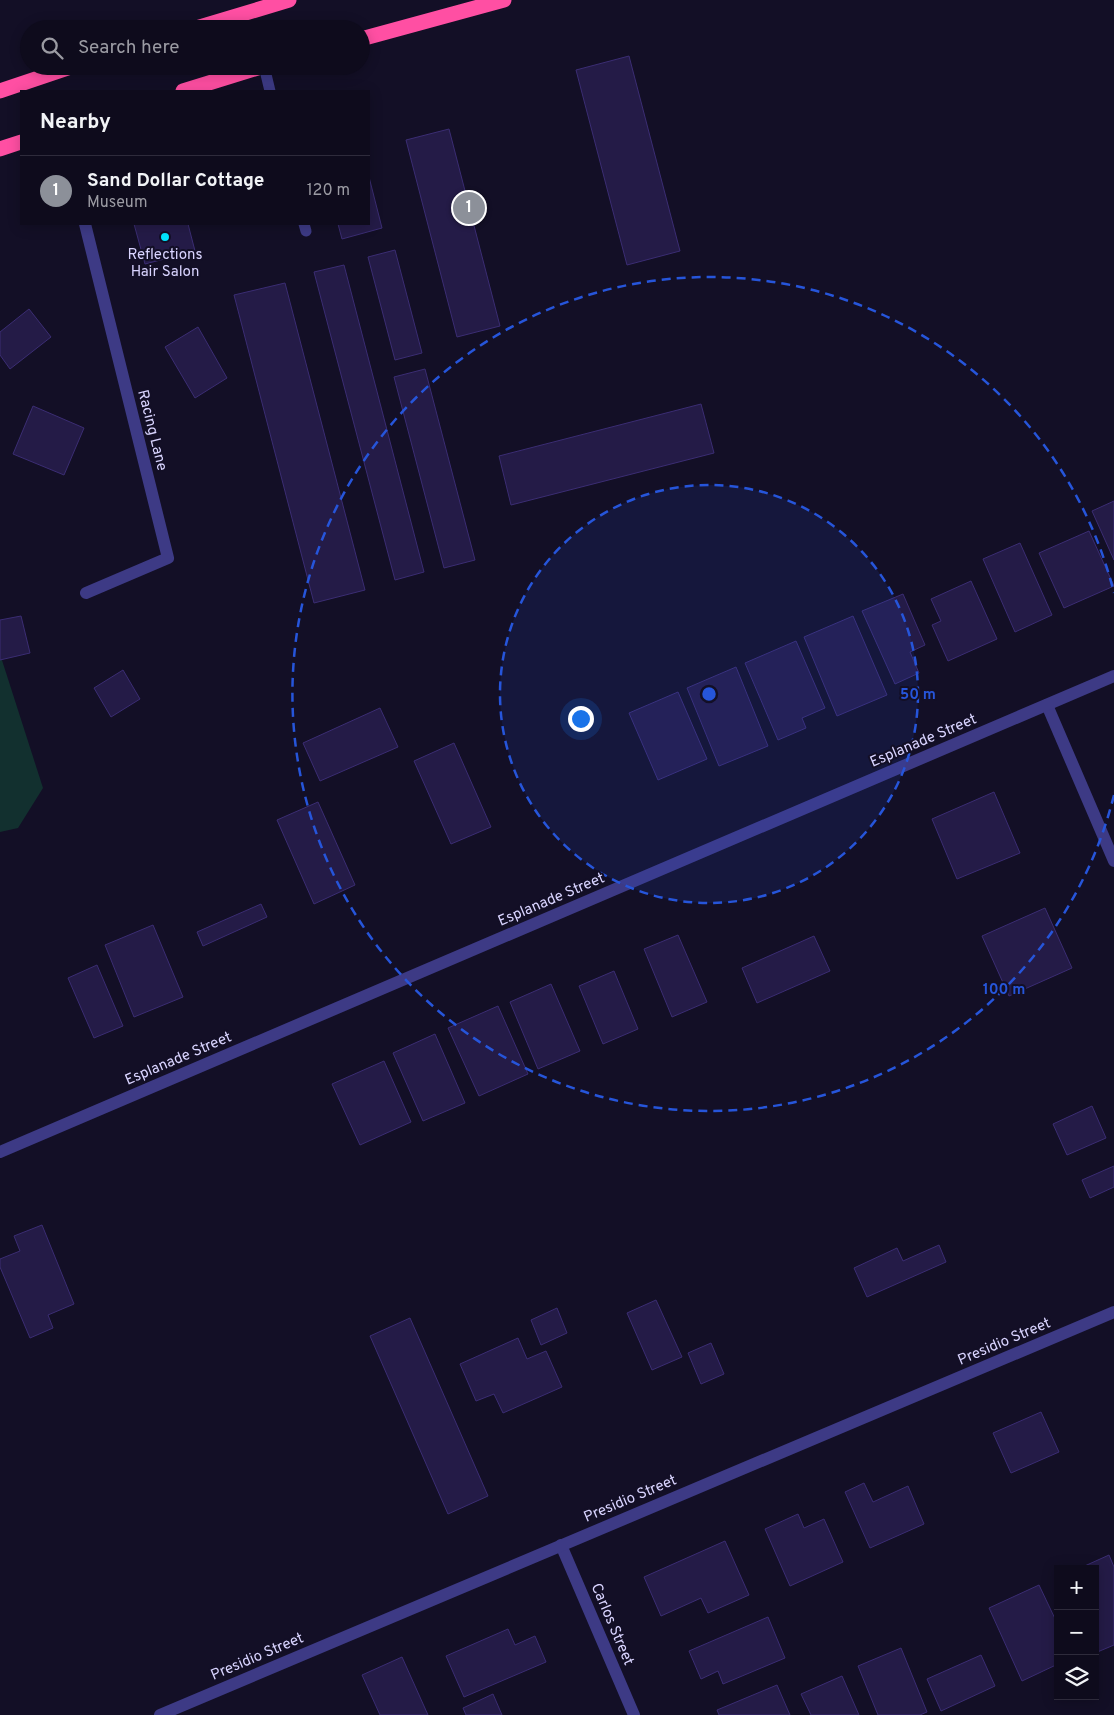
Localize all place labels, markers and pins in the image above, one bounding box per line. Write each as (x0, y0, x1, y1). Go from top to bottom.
pin: 1 (453, 189, 485, 227)
marker: Reflections Hair Salon (159, 231, 171, 243)
place label: Reflections Hair Salon (128, 246, 202, 282)
centre of rings (700, 685, 718, 703)

